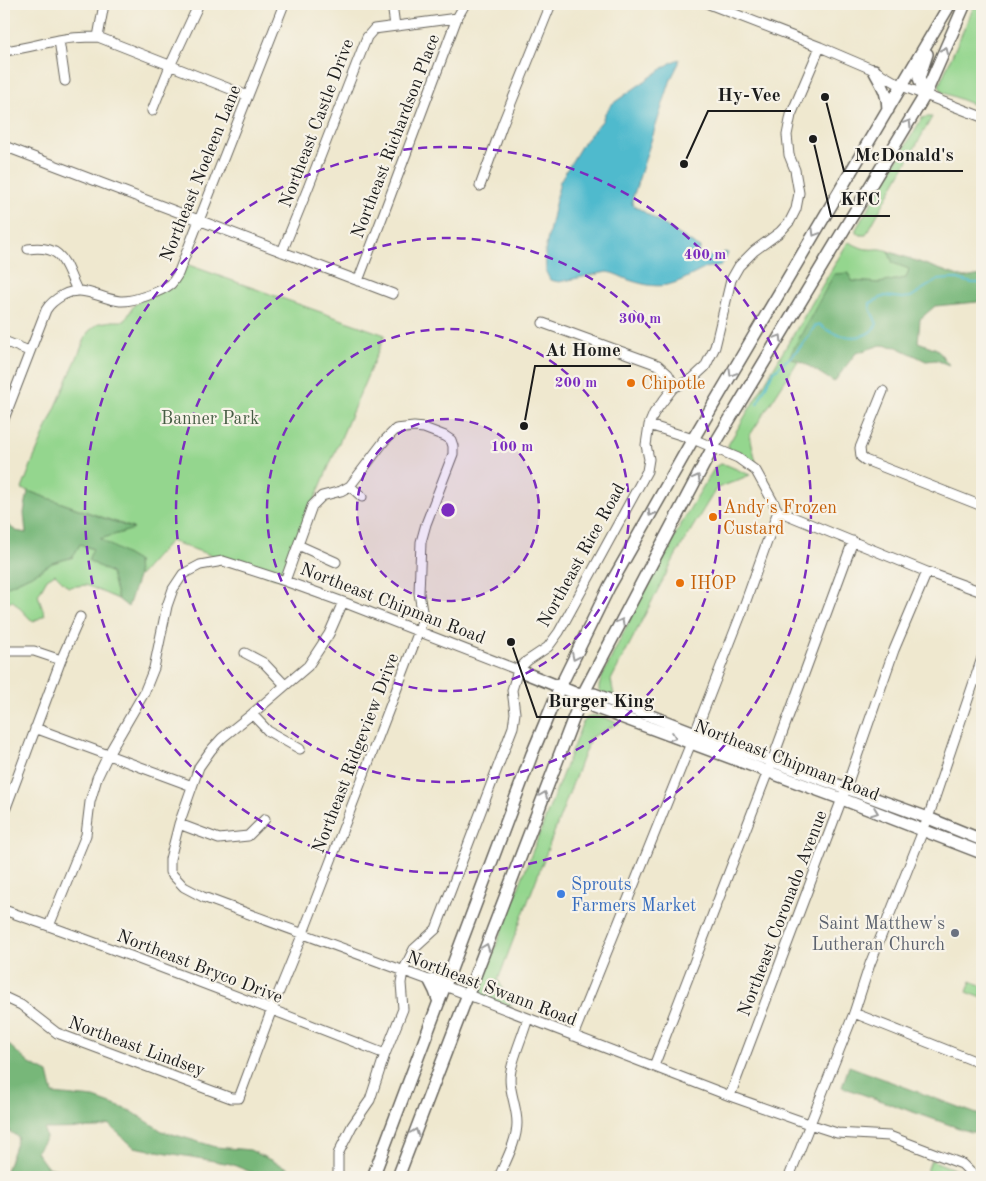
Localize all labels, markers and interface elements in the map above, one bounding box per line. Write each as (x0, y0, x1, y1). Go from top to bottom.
street label: Northeast Richardson Place (349, 32, 443, 241)
street label: Northeast Castle Drive (276, 37, 357, 210)
one-way arrow (938, 46, 949, 55)
callout: Hy-Vee (708, 77, 791, 111)
street label: Northeast Noeleen Lane (157, 82, 245, 264)
text: Hy-Vee (717, 87, 781, 106)
one-way arrow (901, 120, 911, 129)
callout: McDonald's (844, 137, 963, 171)
text: McDonald's (854, 147, 954, 166)
callout: KFC (831, 182, 890, 216)
text: KFC (840, 191, 880, 210)
one-way arrow (811, 227, 821, 236)
text: 400 m (684, 248, 726, 263)
text: 300 m (619, 312, 661, 327)
callout: At Home (535, 332, 631, 366)
one-way arrow (773, 334, 783, 343)
text: At Home (545, 342, 621, 361)
one-way arrow (728, 367, 738, 376)
place label: Chipotle (641, 375, 705, 393)
text: 200 m (555, 376, 597, 391)
marker: Chipotle (625, 377, 637, 389)
park label: Banner Park (161, 410, 259, 428)
text: 100 m (491, 440, 533, 455)
one-way arrow (691, 474, 701, 483)
street label: Northeast Rice Road (535, 480, 629, 631)
place label: Andy's Frozen Custard (723, 499, 837, 538)
centre of rings (439, 501, 457, 519)
one-way arrow (647, 508, 657, 517)
marker: Andy's Frozen Custard (707, 511, 719, 523)
street label: Northeast Chipman Road (298, 560, 488, 648)
place label: IHOP (690, 575, 736, 593)
marker: IHOP (674, 577, 686, 589)
one-way arrow (615, 618, 625, 627)
street label: Northeast Ridgeview Drive (309, 651, 402, 856)
one-way arrow (570, 652, 581, 661)
callout: Burger King (537, 683, 664, 717)
text: Burger King (548, 693, 655, 712)
street label: Northeast Chipman Road (692, 717, 882, 805)
one-way arrow (669, 731, 677, 741)
one-way arrow (538, 792, 548, 800)
one-way arrow (870, 806, 879, 816)
street label: Northeast Coronado Avenue (735, 808, 831, 1019)
place label: Sprouts Farmers Market (571, 876, 696, 915)
marker: Sprouts Farmers Market (555, 888, 567, 900)
place label: Saint Matthew's Lutheran Church (811, 915, 945, 954)
street label: Northeast Bryco Drive (114, 927, 285, 1007)
marker: Saint Matthew's Lutheran Church (949, 927, 961, 939)
one-way arrow (479, 943, 490, 952)
street label: Northeast Swann Road (404, 948, 579, 1030)
street label: Northeast Lindsey (66, 1014, 208, 1080)
one-way arrow (410, 1128, 420, 1136)

